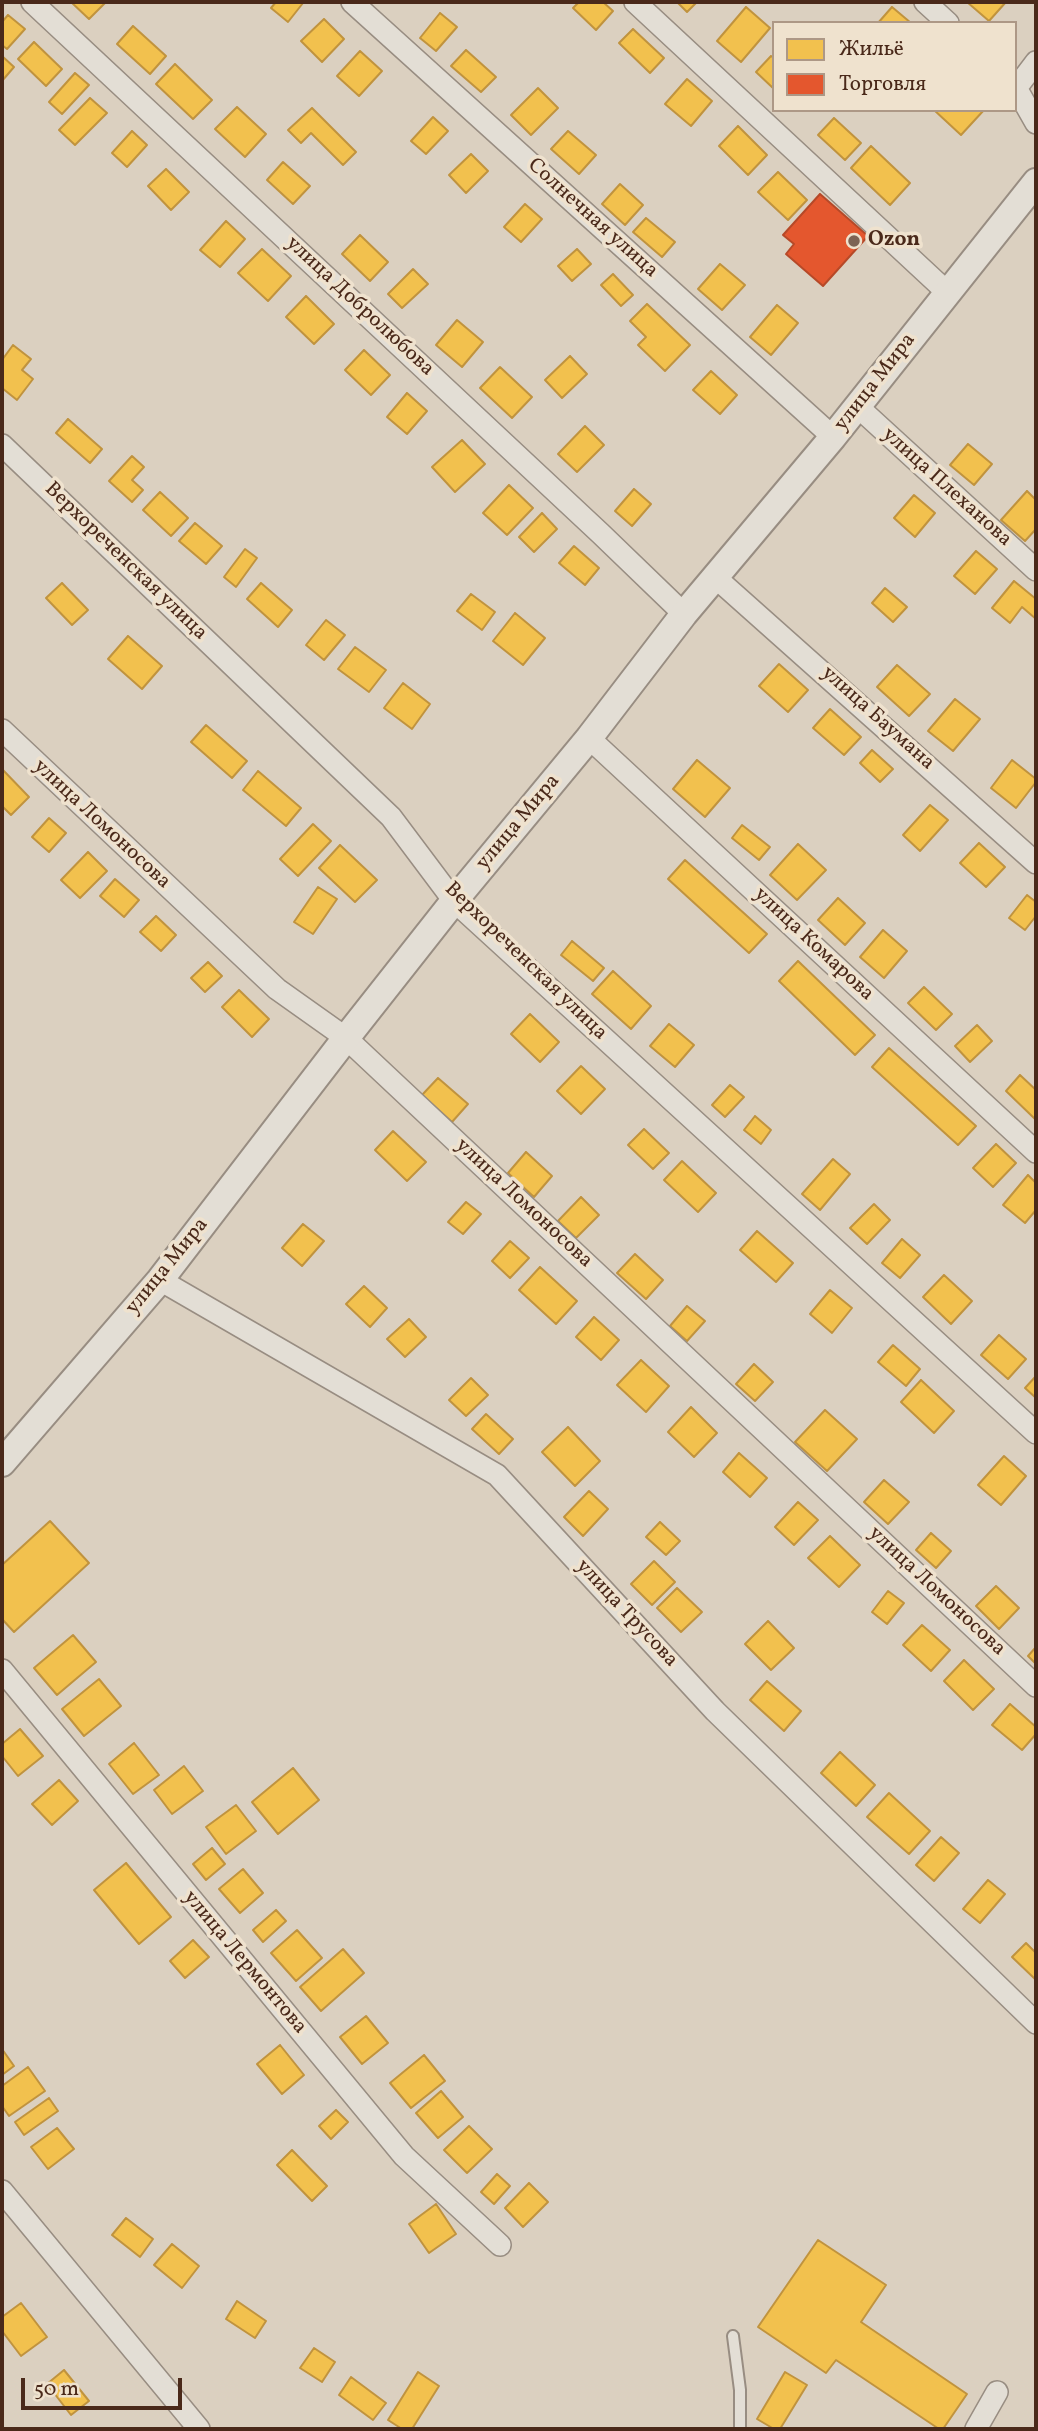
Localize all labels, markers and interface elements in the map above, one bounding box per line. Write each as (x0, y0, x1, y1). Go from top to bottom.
legend (772, 21, 1017, 112)
text: Жильё (839, 35, 904, 64)
text: Торговля (839, 70, 926, 99)
street label: Солнечная улица (521, 154, 663, 284)
place label: Ozon (868, 228, 920, 254)
street label: улица Добролюбова (279, 232, 439, 382)
marker: Ozon (846, 233, 862, 249)
street label: улица Мира (830, 329, 922, 437)
street label: улица Плеханова (876, 423, 1016, 553)
street label: Верхореченская улица (38, 478, 212, 646)
street label: улица Баумана (815, 661, 939, 777)
street label: улица Ломоносова (27, 755, 175, 895)
street label: улица Мира (472, 770, 566, 876)
street label: Верхореченская улица (438, 878, 612, 1046)
street label: улица Комарова (748, 883, 878, 1007)
street label: улица Ломоносова (449, 1134, 597, 1274)
street label: улица Мира (121, 1213, 215, 1321)
street label: улица Ломоносова (862, 1522, 1010, 1662)
street label: улица Трусова (569, 1555, 683, 1673)
street label: улица Лермонтова (177, 1886, 311, 2040)
scale bar (24, 2364, 186, 2408)
text: 50 m (34, 2375, 79, 2404)

